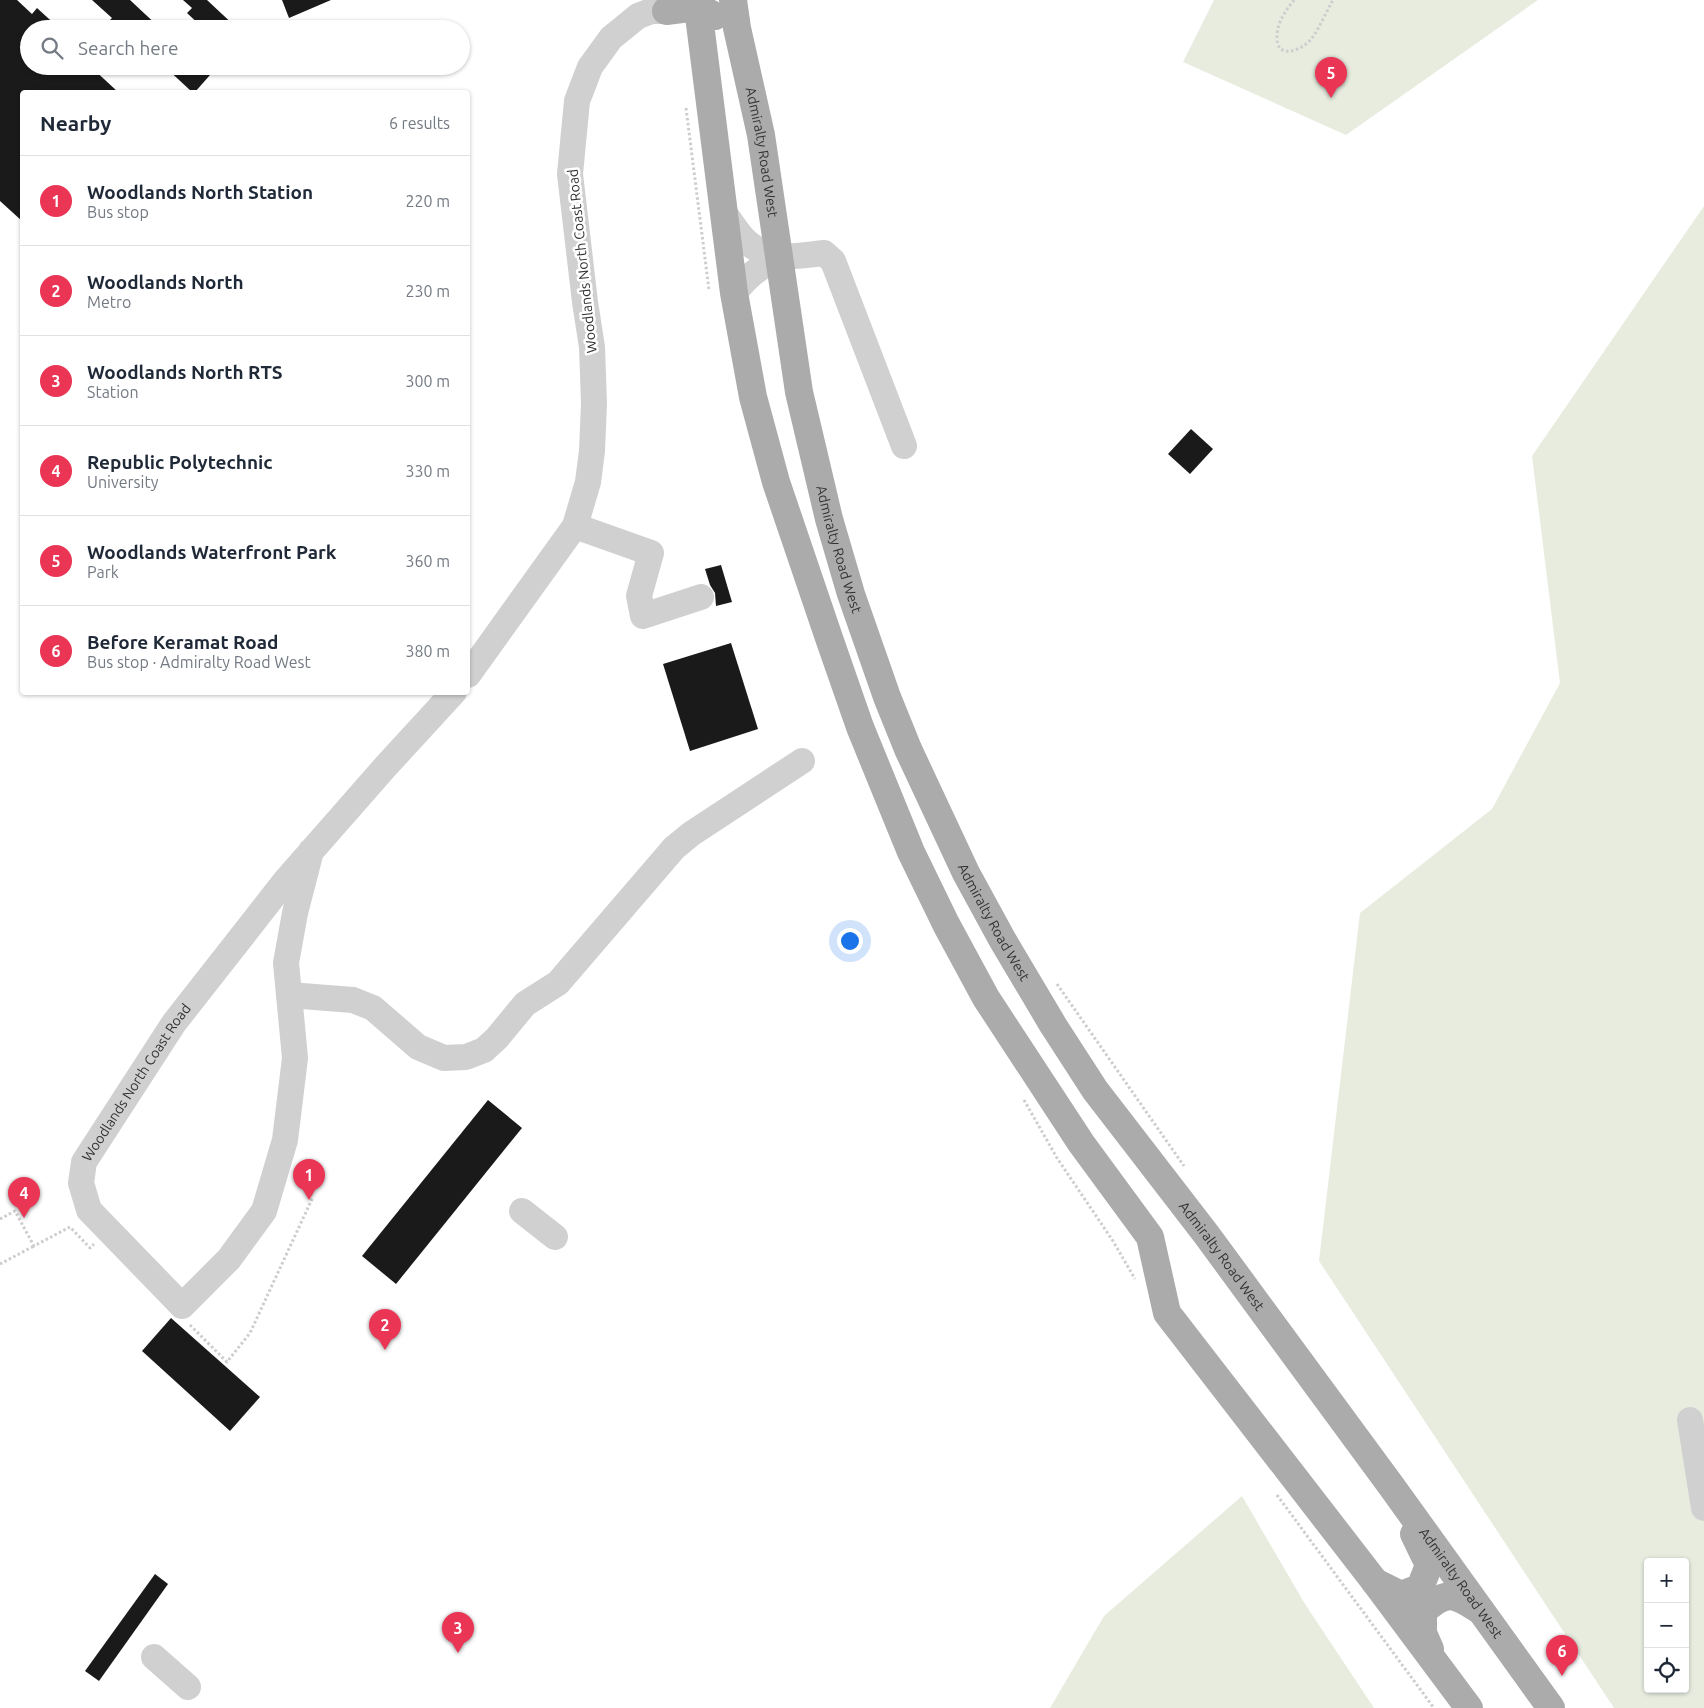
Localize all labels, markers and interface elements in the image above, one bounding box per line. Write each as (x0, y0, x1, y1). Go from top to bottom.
search box (20, 20, 470, 75)
icon: search (38, 34, 66, 62)
text: Search here (78, 37, 178, 59)
pin: 5 (1315, 57, 1347, 98)
street label: Admiralty Road West (742, 85, 781, 219)
text: Nearby (40, 111, 111, 135)
text: 6 results (389, 114, 450, 132)
street label: Woodlands North Coast Road (564, 168, 600, 354)
text: Woodlands North Station (87, 181, 313, 203)
text: 1 (51, 192, 61, 210)
text: 220 m (405, 192, 450, 210)
text: Bus stop (87, 203, 149, 221)
text: Woodlands North (87, 271, 244, 293)
text: 2 (51, 282, 61, 300)
text: 230 m (405, 282, 450, 300)
text: Metro (87, 293, 131, 311)
text: Woodlands North RTS (87, 361, 283, 383)
text: 3 (51, 372, 61, 390)
text: 300 m (405, 372, 450, 390)
text: Station (87, 383, 139, 401)
text: Republic Polytechnic (87, 451, 273, 473)
text: 4 (51, 462, 61, 480)
text: 330 m (405, 462, 450, 480)
text: University (87, 473, 158, 491)
street label: Admiralty Road West (813, 484, 865, 616)
text: Woodlands Waterfront Park (87, 541, 336, 563)
text: 5 (51, 552, 61, 570)
text: 360 m (405, 552, 450, 570)
text: Park (87, 563, 119, 581)
text: Before Keramat Road (87, 631, 278, 653)
text: 6 (51, 642, 61, 660)
text: 380 m (405, 642, 450, 660)
text: Bus stop · Admiralty Road West (87, 653, 311, 671)
street label: Admiralty Road West (955, 861, 1033, 984)
your location (837, 928, 863, 954)
street label: Woodlands North Coast Road (79, 1001, 194, 1164)
pin: 1 (293, 1159, 325, 1200)
pin: 4 (8, 1177, 40, 1218)
street label: Admiralty Road West (1176, 1198, 1268, 1314)
pin: 2 (369, 1309, 401, 1350)
street label: Admiralty Road West (1416, 1525, 1506, 1642)
map controls (1644, 1558, 1689, 1693)
button: + (1644, 1558, 1689, 1603)
button: − (1644, 1603, 1689, 1648)
pin: 3 (442, 1612, 474, 1653)
pin: 6 (1546, 1635, 1578, 1676)
button: locate (1644, 1648, 1689, 1693)

